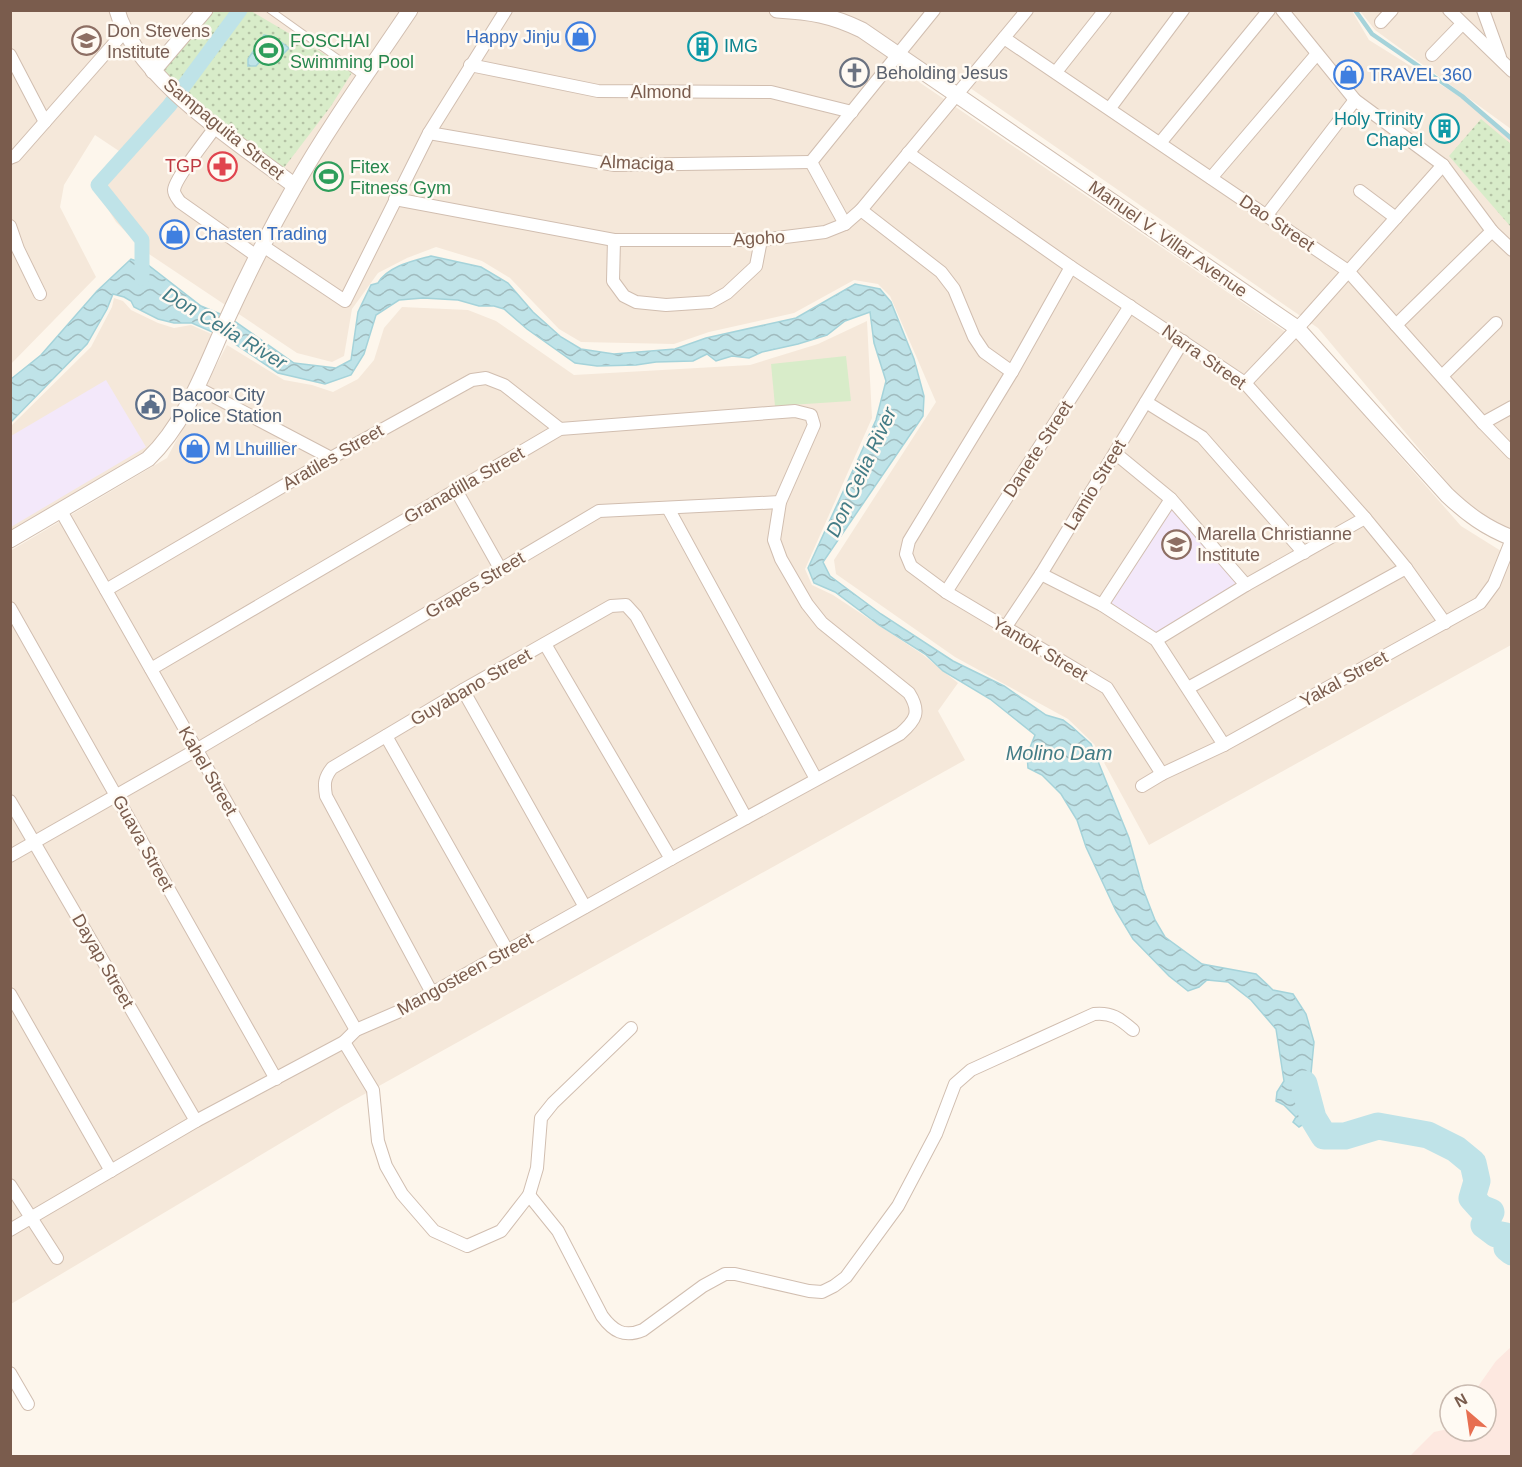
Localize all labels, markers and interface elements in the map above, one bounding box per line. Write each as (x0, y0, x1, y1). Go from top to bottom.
place label: Don Stevens Institute (107, 21, 210, 62)
shop icon: Happy Jinju (565, 21, 597, 53)
school or university icon: Don Stevens Institute (70, 25, 102, 57)
place label: Happy Jinju (466, 27, 560, 47)
building icon: IMG (687, 30, 719, 62)
place label: FOSCHAI Swimming Pool (290, 31, 414, 72)
sports icon: FOSCHAI Swimming Pool (253, 35, 285, 67)
place label: IMG (724, 36, 758, 56)
church icon: Beholding Jesus (839, 57, 871, 89)
shop icon: TRAVEL 360 (1332, 59, 1364, 91)
place label: Beholding Jesus (876, 63, 1008, 83)
place label: TRAVEL 360 (1369, 65, 1472, 85)
street label: Sampaguita Street (160, 74, 288, 184)
street label: Almond (630, 82, 692, 102)
place label: Holy Trinity Chapel (1334, 109, 1423, 150)
building icon: Holy Trinity Chapel (1428, 113, 1460, 145)
pharmacy icon: TGP (207, 150, 239, 182)
street label: Almaciga (600, 152, 675, 174)
place label: TGP (165, 156, 202, 176)
place label: Fitex Fitness Gym (350, 157, 451, 198)
sports icon: Fitex Fitness Gym (313, 161, 345, 193)
street label: Manuel V. Villar Avenue (1085, 177, 1251, 301)
street label: Dao Street (1236, 191, 1318, 255)
shop icon: Chasten Trading (158, 218, 190, 250)
place label: Chasten Trading (195, 224, 327, 244)
street label: Agoho (732, 227, 786, 249)
water label: Don Celia River (159, 283, 292, 374)
street label: Narra Street (1158, 321, 1250, 393)
place label: Bacoor City Police Station (172, 385, 282, 426)
public building icon: Bacoor City Police Station (135, 389, 167, 421)
street label: Danete Street (999, 397, 1077, 501)
water label: Don Celia River (821, 403, 901, 540)
street label: Aratiles Street (279, 420, 387, 494)
shop icon: M Lhuillier (178, 433, 210, 465)
street label: Lamio Street (1060, 436, 1130, 534)
place label: M Lhuillier (215, 439, 297, 459)
street label: Granadilla Street (401, 443, 527, 527)
place label: Marella Christianne Institute (1197, 524, 1352, 565)
school or university icon: Marella Christianne Institute (1160, 528, 1192, 560)
street label: Grapes Street (422, 548, 528, 622)
street label: Yantok Street (989, 613, 1091, 685)
street label: Guyabano Street (407, 644, 535, 730)
street label: Yakal Street (1297, 647, 1391, 711)
street label: Kahel Street (175, 723, 241, 819)
water label: Molino Dam (1006, 742, 1112, 764)
street label: Guava Street (109, 792, 177, 894)
street label: Dayap Street (68, 911, 138, 1011)
street label: Mangosteen Street (394, 928, 536, 1020)
north arrow (1438, 1383, 1498, 1443)
text: N (1452, 1390, 1470, 1411)

